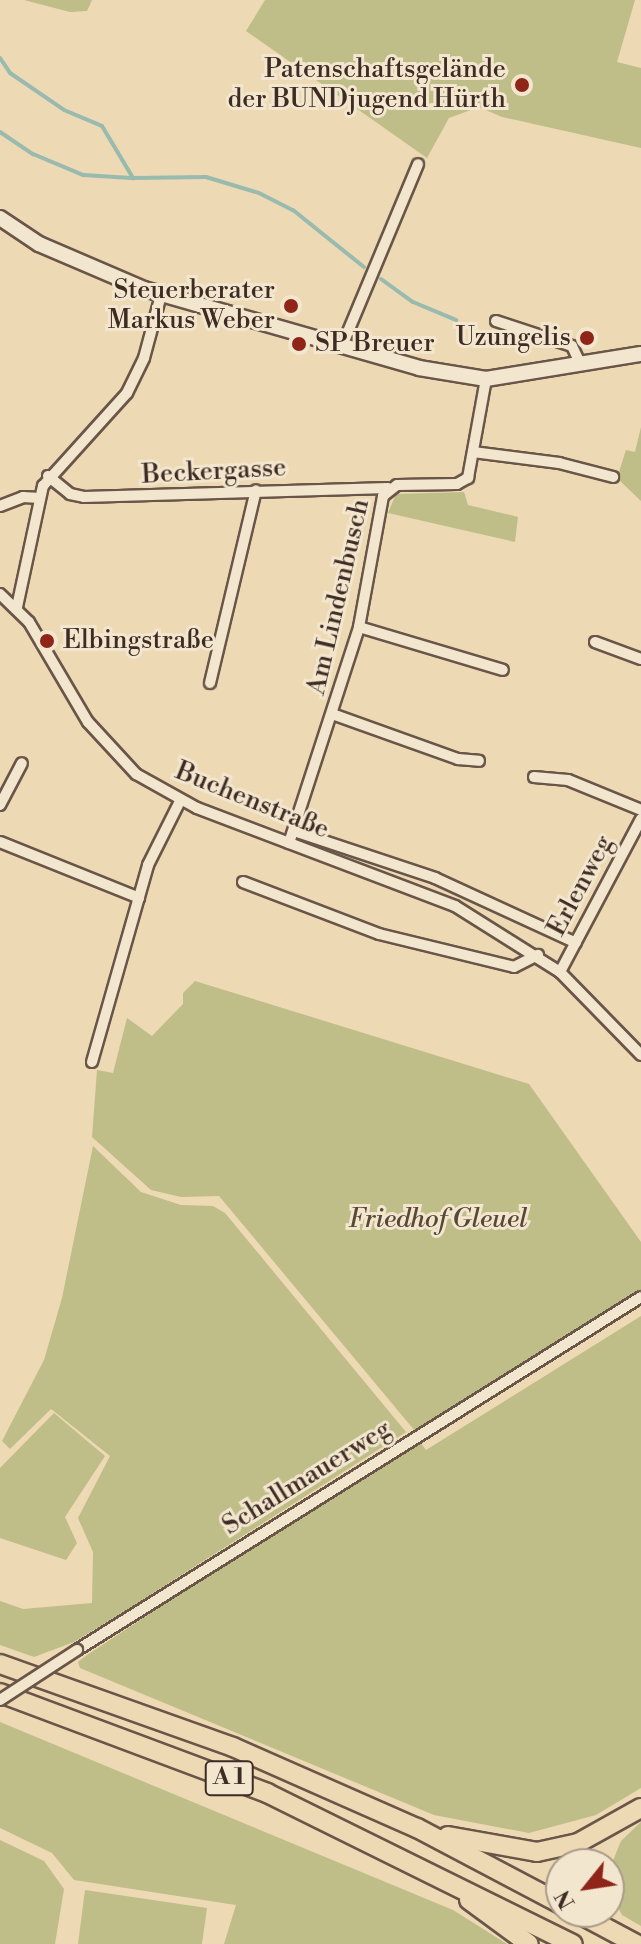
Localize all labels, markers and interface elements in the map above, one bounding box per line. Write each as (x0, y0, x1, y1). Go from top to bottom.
place label: Patenschaftsgelände der BUNDjugend Hürth (227, 54, 506, 116)
marker: Patenschaftsgelände der BUNDjugend Hürth (513, 76, 531, 94)
place label: Steuerberater Markus Weber (108, 275, 275, 336)
marker: Steuerberater Markus Weber (282, 297, 300, 315)
place label: Uzungelis (456, 322, 571, 354)
place label: SP Breuer (315, 328, 435, 360)
marker: Uzungelis (578, 329, 596, 347)
marker: SP Breuer (290, 335, 308, 353)
street label: Beckergasse (141, 453, 287, 491)
street label: Am Lindenbusch (301, 496, 377, 698)
place label: Elbingstraße (63, 625, 214, 657)
marker: Elbingstraße (38, 632, 56, 650)
street label: Buchenstraße (171, 756, 333, 846)
street label: Erlenweg (542, 830, 620, 942)
park label: Friedhof Gleuel (349, 1204, 527, 1236)
street label: Schallmauerweg (217, 1414, 397, 1542)
road number: A 1 (203, 1758, 255, 1798)
north arrow (545, 1848, 625, 1928)
text: N (549, 1885, 582, 1914)

